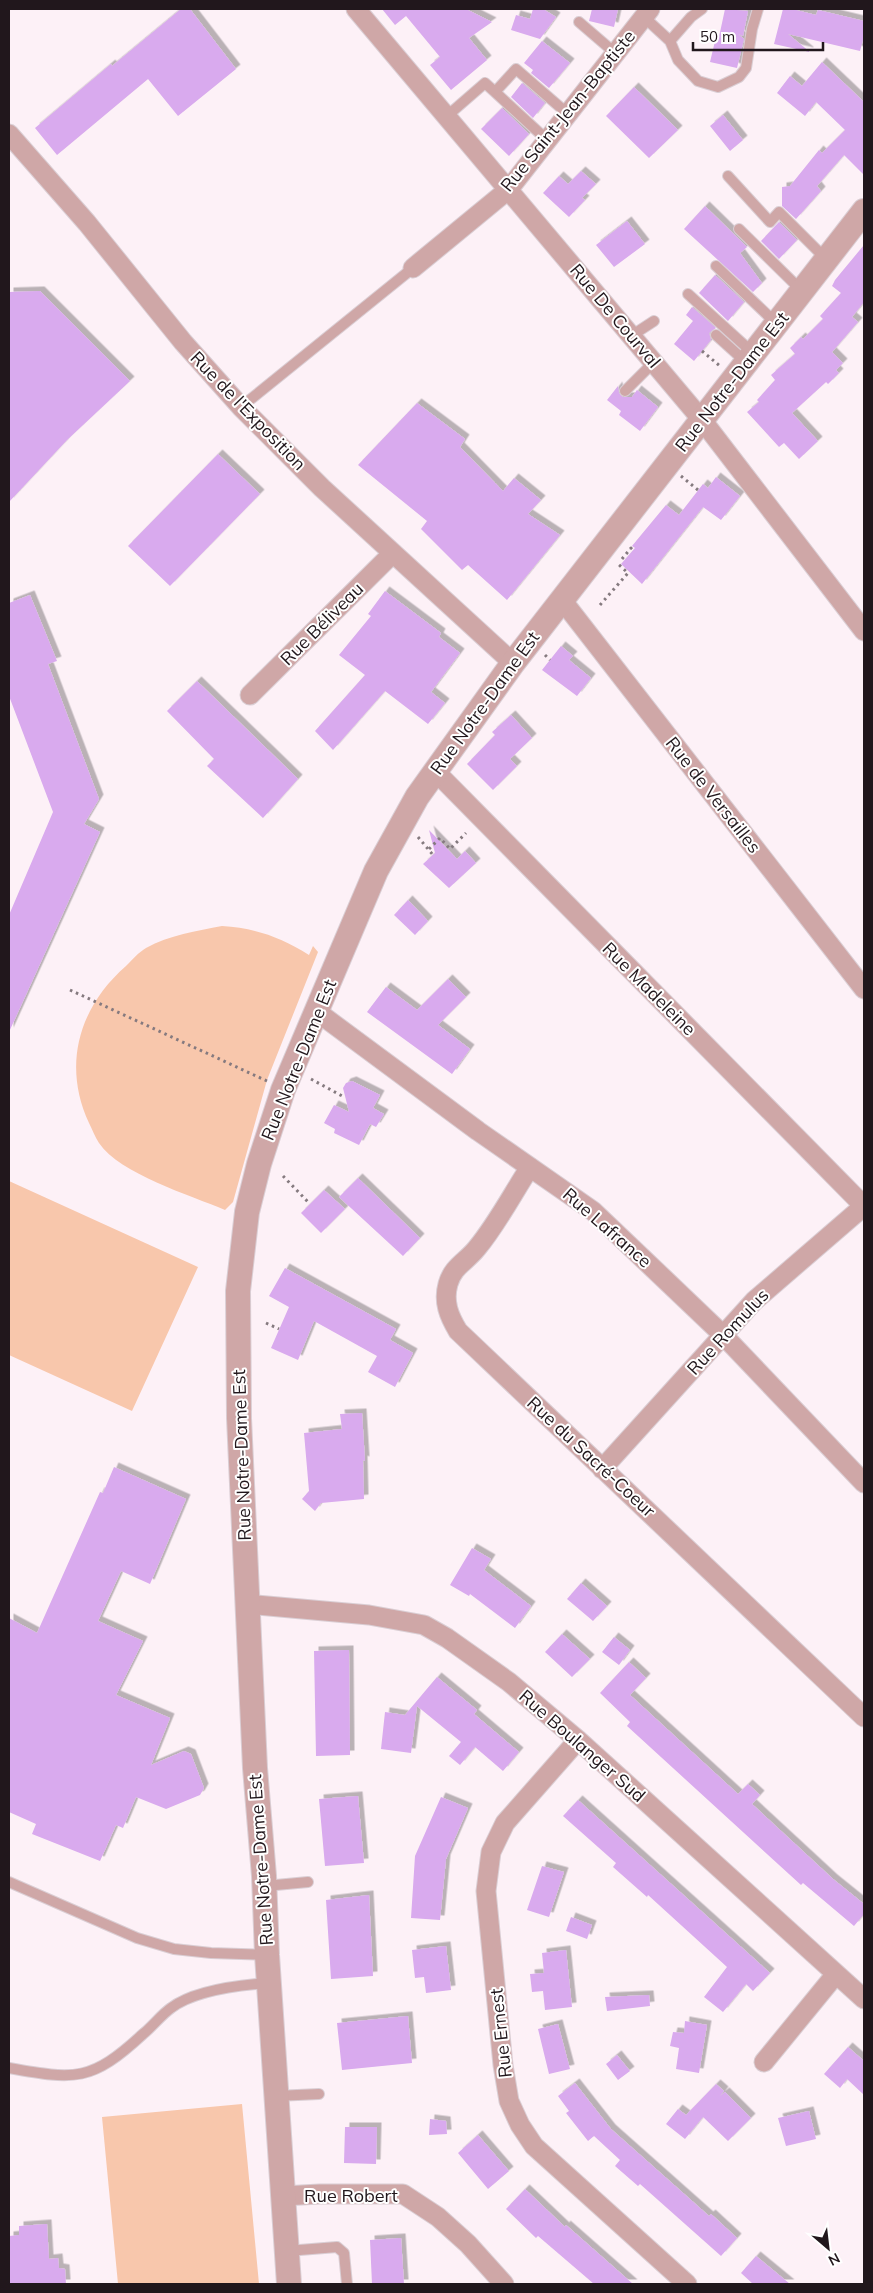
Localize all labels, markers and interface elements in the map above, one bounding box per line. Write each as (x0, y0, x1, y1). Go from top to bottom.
scale bar (693, 20, 823, 52)
street label: Rue Saint-Jean-Baptiste (495, 25, 640, 196)
text: 50 m (700, 27, 735, 46)
street label: Rue De Courval (565, 259, 666, 373)
street label: Rue Notre-Dame Est (670, 307, 793, 456)
street label: Rue de l'Exposition (186, 346, 311, 475)
street label: Rue Béliveau (275, 577, 368, 670)
street label: Rue Notre-Dame Est (425, 627, 544, 779)
street label: Rue de Versailles (661, 732, 766, 858)
street label: Rue Madeleine (598, 937, 701, 1040)
street label: Rue Notre-Dame Est (256, 976, 341, 1144)
street label: Rue Lafrance (558, 1183, 657, 1272)
street label: Rue Romulus (682, 1284, 773, 1380)
street label: Rue Notre-Dame Est (227, 1369, 256, 1541)
street label: Rue du Sacré-Coeur (522, 1391, 661, 1522)
street label: Rue Boulanger Sud (514, 1684, 650, 1807)
street label: Rue Notre-Dame Est (243, 1774, 278, 1946)
street label: Rue Ernest (484, 1987, 517, 2079)
street label: Rue Robert (304, 2184, 398, 2207)
north arrow (803, 2223, 853, 2273)
text: N (825, 2249, 843, 2270)

